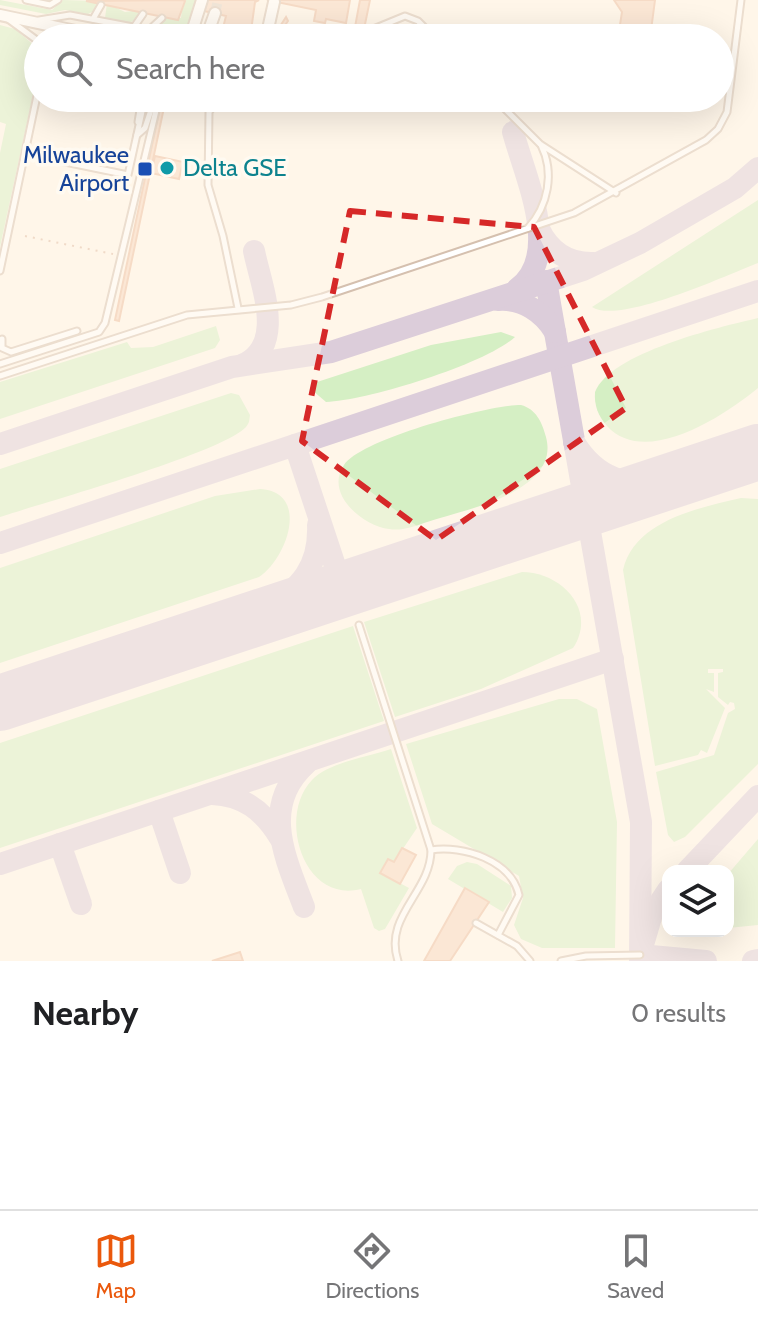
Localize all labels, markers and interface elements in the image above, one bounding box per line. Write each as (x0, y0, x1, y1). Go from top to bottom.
search box (24, 24, 734, 112)
icon: search (52, 46, 96, 90)
text: Search here (116, 50, 265, 87)
place label: Milwaukee Airport (23, 140, 129, 197)
place label: Delta GSE (183, 153, 287, 182)
marker: Delta GSE (158, 159, 176, 177)
marker: Milwaukee Airport (136, 160, 154, 178)
map controls (662, 865, 734, 937)
button: layers (662, 865, 734, 937)
text: Nearby (32, 992, 139, 1034)
text: 0 results (631, 997, 726, 1029)
tab: Map (94, 1229, 138, 1304)
tab: Directions (325, 1229, 419, 1304)
tab: Saved (607, 1229, 664, 1304)

